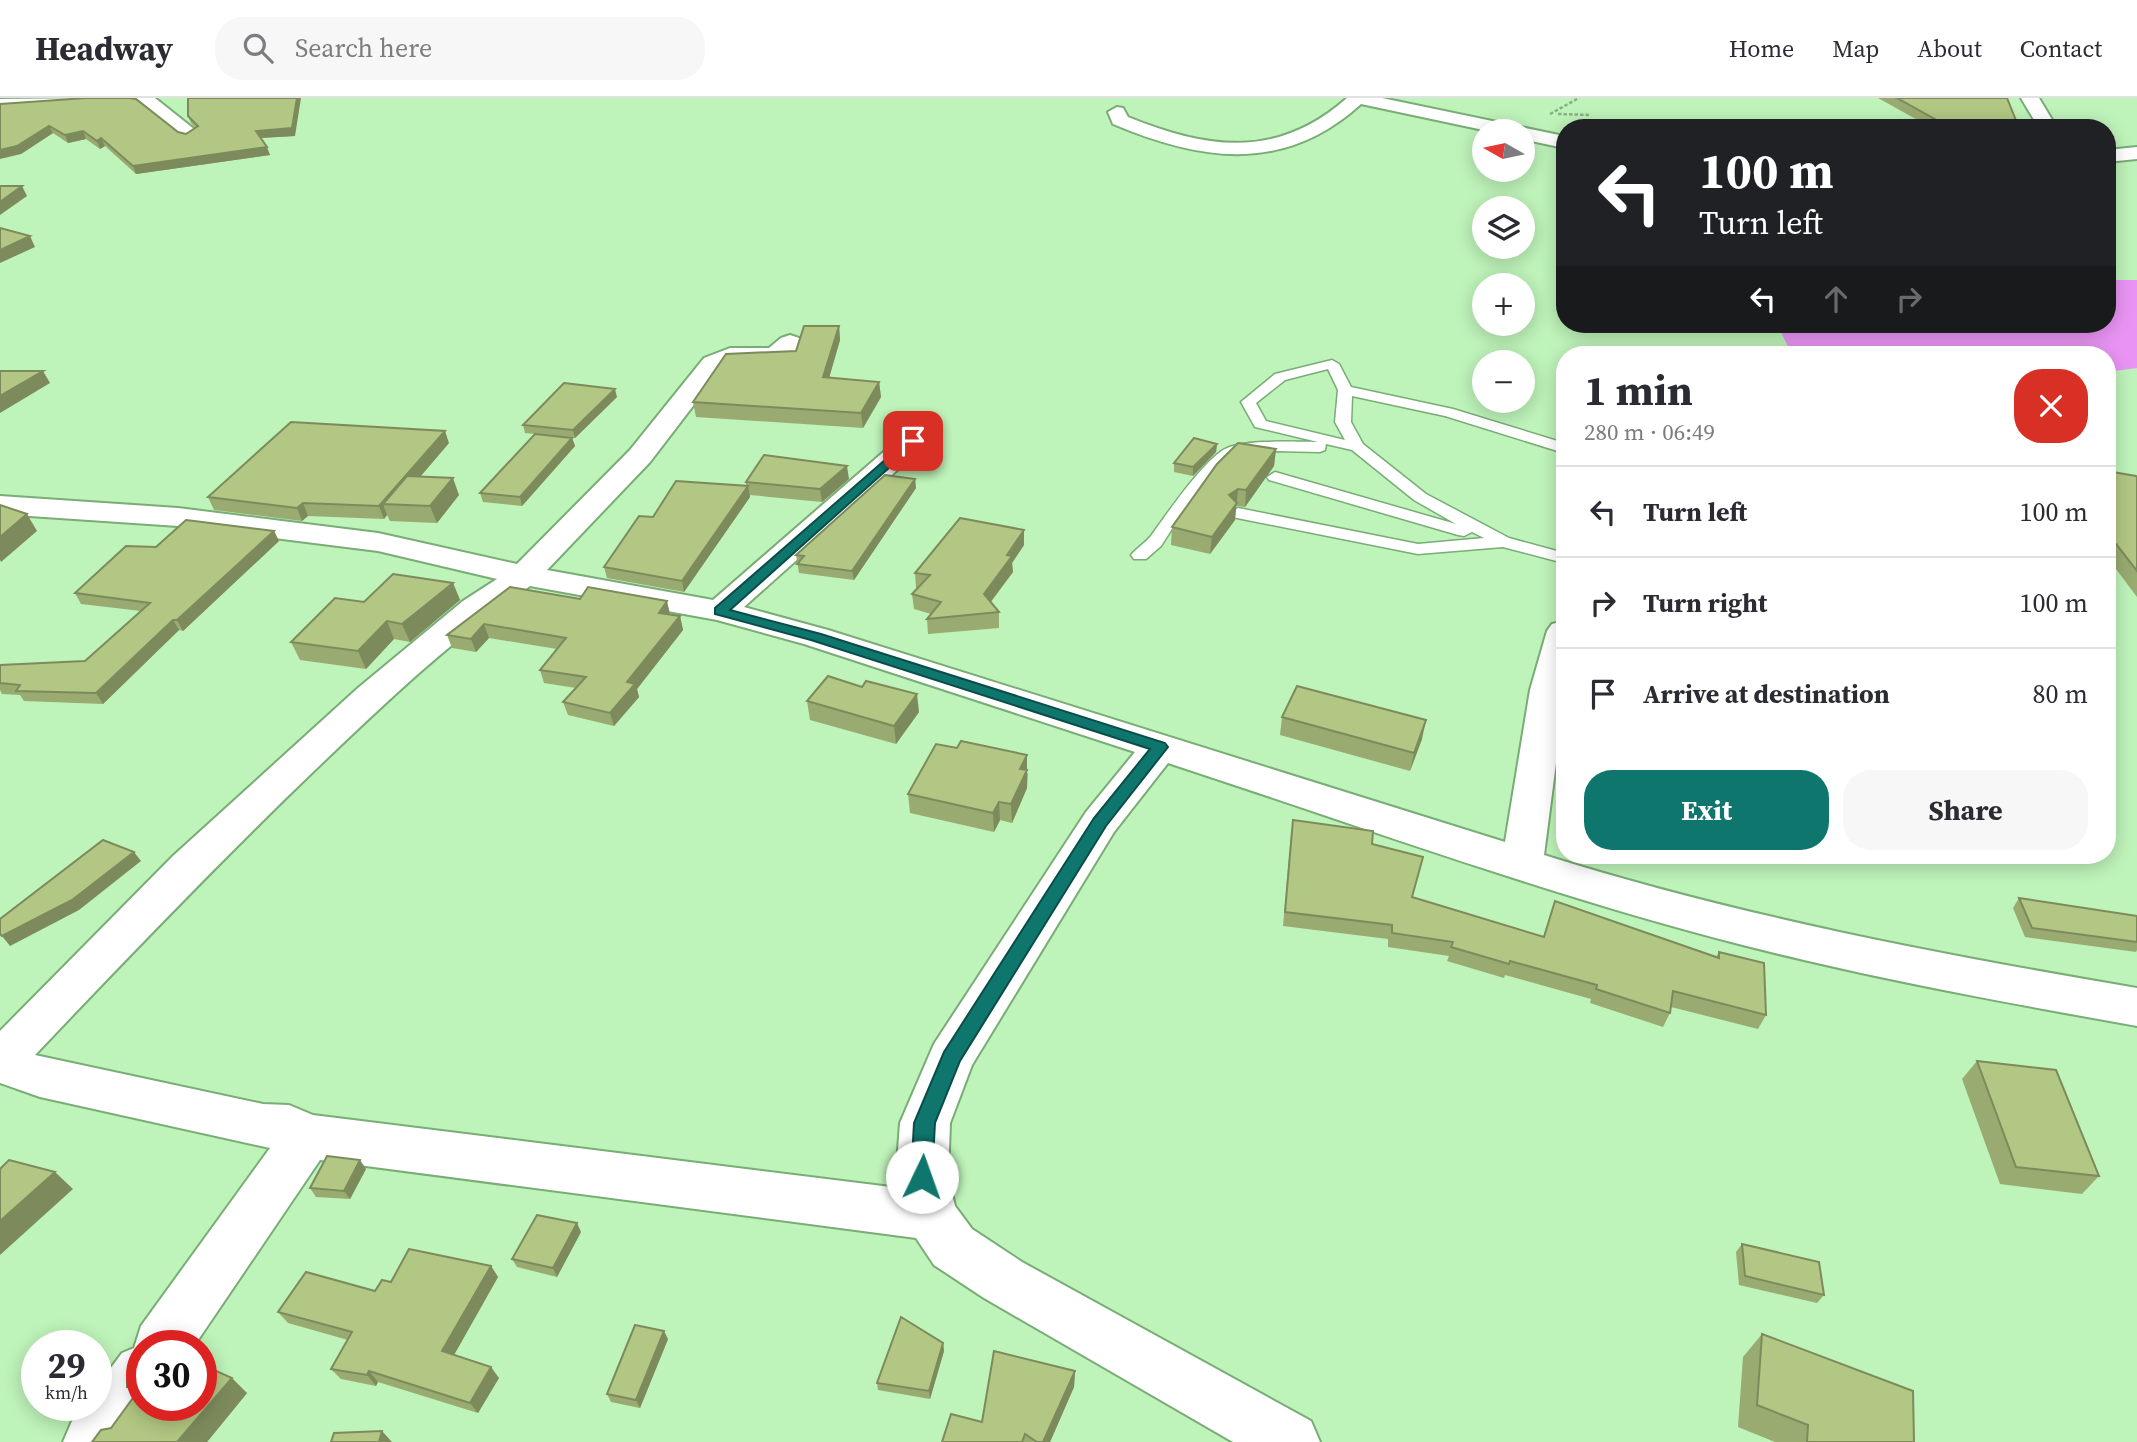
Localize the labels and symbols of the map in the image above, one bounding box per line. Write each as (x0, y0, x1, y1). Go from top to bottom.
north arrow (1472, 119, 1535, 182)
pin (883, 411, 943, 471)
position arrow (885, 1140, 959, 1214)
speed limit sign: 30 (126, 1330, 217, 1421)

